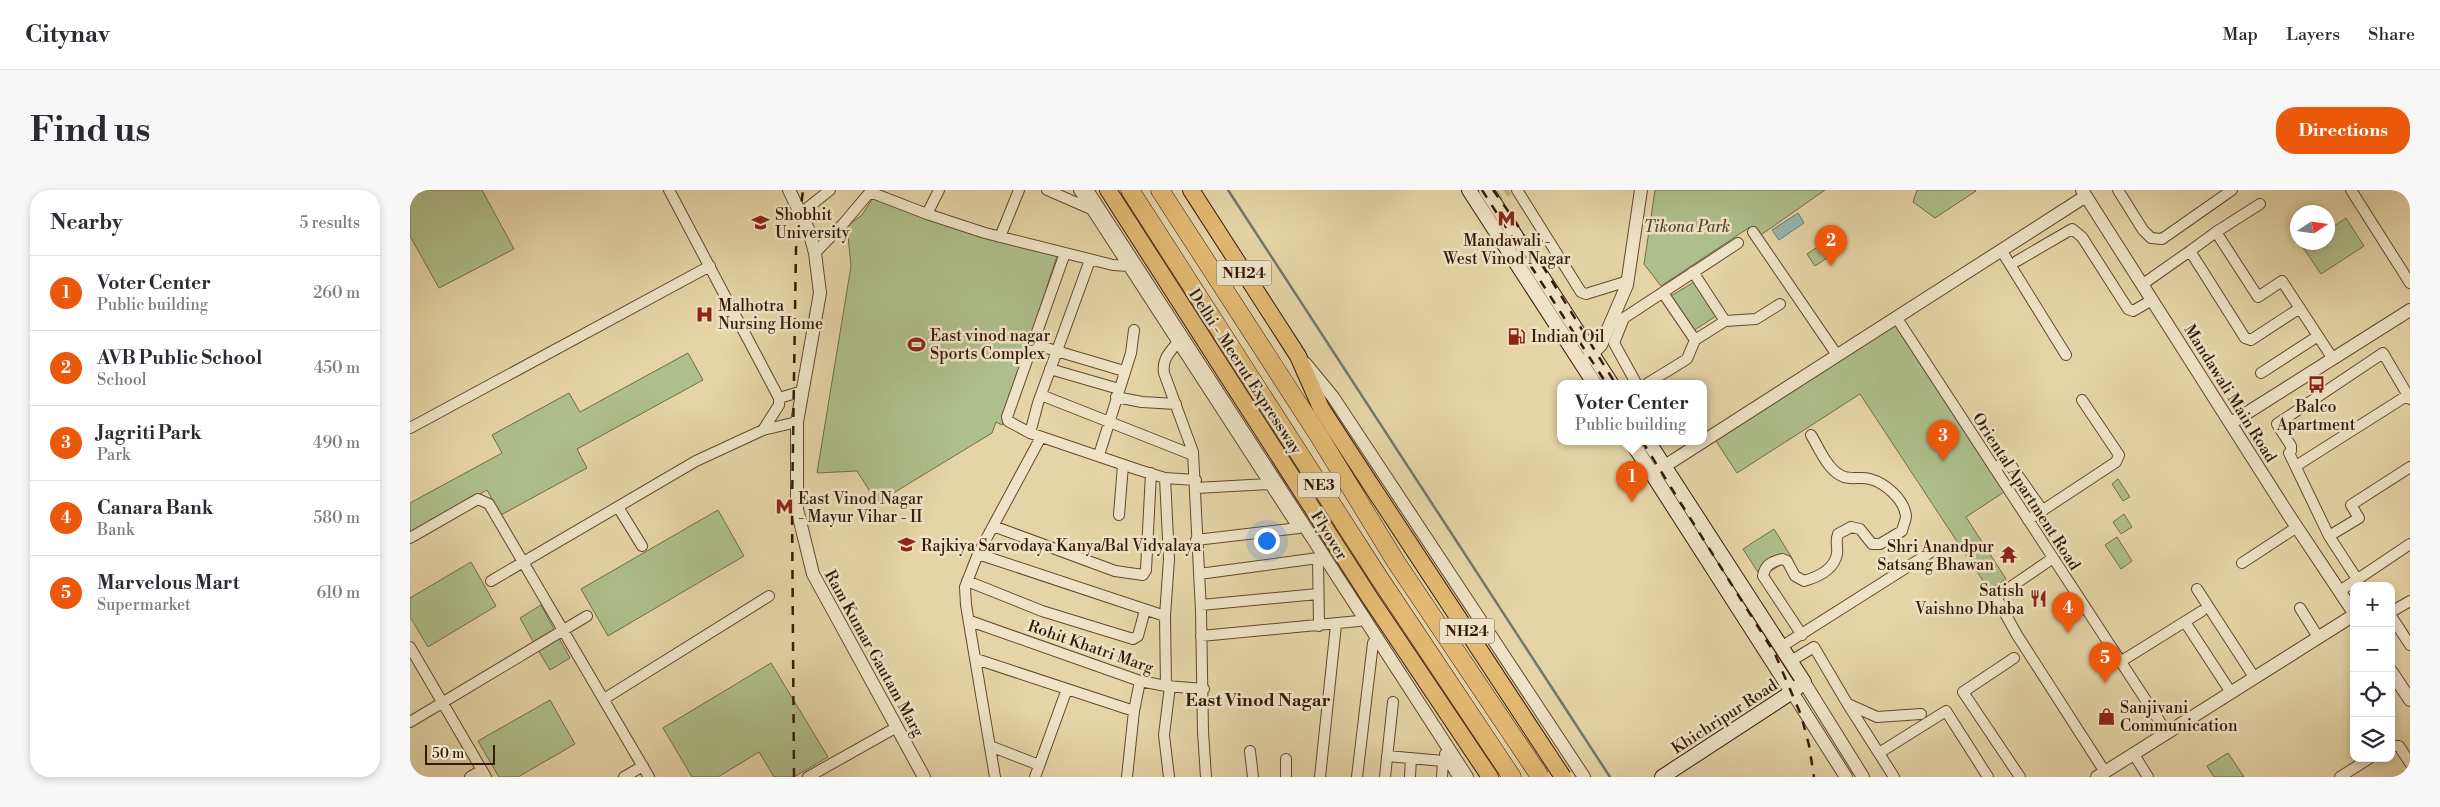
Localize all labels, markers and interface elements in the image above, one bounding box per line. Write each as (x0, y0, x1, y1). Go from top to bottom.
text: Citynav (25, 20, 110, 50)
text: Map (2223, 23, 2258, 46)
text: Layers (2286, 23, 2340, 46)
text: Share (2368, 23, 2415, 46)
button: Directions (2276, 107, 2410, 154)
text: Find us (30, 109, 150, 152)
place label: Shobhit University (775, 205, 850, 243)
north arrow (2290, 205, 2335, 250)
metro station icon: Mandawali - West Vinod Nagar (1497, 209, 1517, 229)
text: Nearby (50, 210, 123, 236)
text: 5 results (299, 213, 360, 233)
school or university icon: Shobhit University (751, 213, 771, 233)
park label: Tikona Park (1644, 217, 1730, 237)
pin: 2 (1815, 225, 1847, 266)
place label: Mandawali - West Vinod Nagar (1442, 231, 1571, 269)
road number: NH24 (1216, 260, 1272, 286)
text: Voter Center (97, 271, 211, 295)
text: 1 (62, 283, 70, 303)
text: 260 m (313, 283, 360, 303)
street label: Delhi - Meerut Expressway (1184, 285, 1306, 458)
text: Public building (97, 295, 208, 315)
place label: Malhotra Nursing Home (718, 296, 823, 334)
hospital icon: Malhotra Nursing Home (694, 304, 714, 324)
street label: Mandawali Main Road (2180, 321, 2281, 466)
place label: East vinod nagar Sports Complex (930, 326, 1050, 364)
fuel station icon: Indian Oil (1507, 326, 1527, 346)
place label: Indian Oil (1531, 327, 1605, 347)
sports icon: East vinod nagar Sports Complex (906, 334, 926, 354)
text: AVB Public School (97, 346, 262, 370)
text: 2 (61, 358, 71, 378)
text: 450 m (314, 358, 360, 378)
text: School (97, 370, 146, 390)
bus stop icon: Balco Apartment (2306, 375, 2326, 395)
popup (1557, 380, 1707, 445)
text: Voter Center (1575, 391, 1689, 415)
place label: Balco Apartment (2276, 397, 2356, 435)
street label: Oriental Apartment Road (1968, 409, 2085, 574)
text: Public building (1575, 415, 1686, 435)
pin: 3 (1927, 420, 1959, 461)
text: Jagriti Park (97, 421, 202, 445)
text: 3 (61, 433, 71, 453)
text: 490 m (313, 433, 360, 453)
text: Park (97, 445, 130, 465)
pin: 1 (1616, 461, 1648, 502)
road number: NE3 (1298, 472, 1340, 498)
place label: East Vinod Nagar - Mayur Vihar - II (798, 489, 923, 527)
text: Canara Bank (97, 496, 213, 520)
metro station icon: East Vinod Nagar - Mayur Vihar - II (774, 497, 794, 517)
street label: Flyover (1306, 507, 1352, 564)
text: 4 (61, 508, 71, 528)
text: 580 m (313, 508, 360, 528)
text: Bank (97, 520, 134, 540)
your location (1254, 528, 1280, 554)
school or university icon: Rajkiya Sarvodaya Kanya/Bal Vidyalaya (897, 535, 917, 555)
place label: Rajkiya Sarvodaya Kanya/Bal Vidyalaya (921, 536, 1202, 556)
place label: Shri Anandpur Satsang Bhawan (1877, 537, 1994, 575)
temple icon: Shri Anandpur Satsang Bhawan (1998, 545, 2018, 565)
street label: Ram Kumar Gautam Marg (820, 566, 929, 741)
text: Marvelous Mart (97, 571, 239, 595)
place label: Satish Vaishno Dhaba (1914, 581, 2025, 619)
map controls (2350, 582, 2395, 762)
button: + (2350, 582, 2395, 627)
text: 5 (61, 583, 71, 603)
text: 610 m (316, 583, 360, 603)
restaurant icon: Satish Vaishno Dhaba (2028, 589, 2048, 609)
pin: 4 (2052, 592, 2084, 633)
text: Supermarket (97, 595, 191, 615)
street label: Rohit Khatri Marg (1025, 616, 1157, 678)
road number: NH24 (1440, 618, 1494, 644)
button: − (2350, 627, 2395, 672)
pin: 5 (2089, 642, 2121, 683)
button: locate (2350, 672, 2395, 717)
street label: Khichripur Road (1668, 675, 1781, 758)
district label: East Vinod Nagar (1185, 689, 1331, 712)
place label: Sanjivani Communication (2120, 698, 2238, 736)
shop icon: Sanjivani Communication (2096, 706, 2116, 726)
button: layers (2350, 717, 2395, 762)
scale bar (425, 742, 495, 765)
text: 50 m (432, 745, 464, 763)

